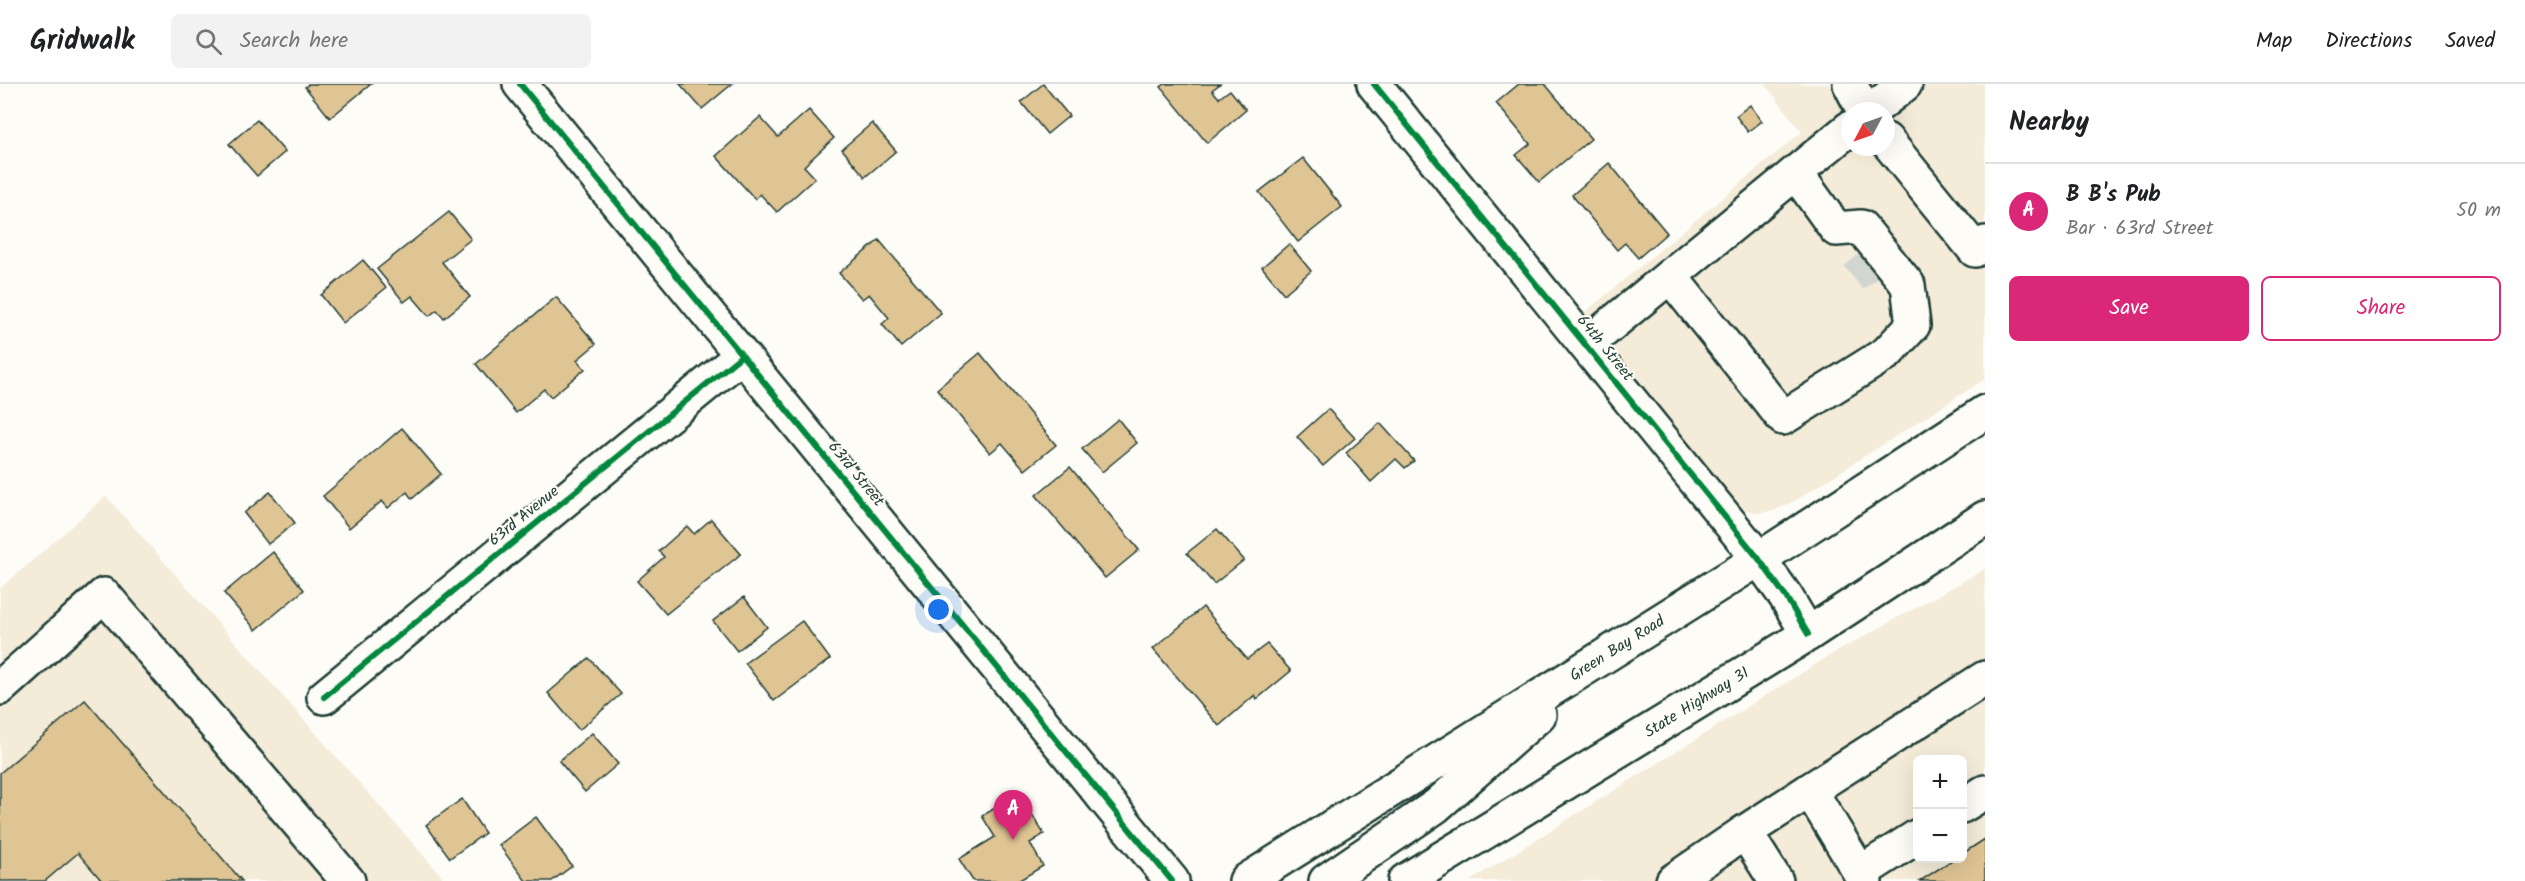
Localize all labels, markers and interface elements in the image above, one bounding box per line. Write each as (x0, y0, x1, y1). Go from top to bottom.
search box (171, 14, 591, 68)
text: Gridwalk (30, 19, 135, 64)
text: Search here (240, 24, 348, 59)
icon: search (192, 25, 225, 58)
text: Map (2256, 25, 2292, 58)
text: Directions (2325, 25, 2412, 58)
text: Saved (2445, 25, 2495, 58)
north arrow (1841, 102, 1895, 156)
text: Nearby (2009, 102, 2089, 144)
text: B B's Pub (2066, 178, 2161, 213)
text: A (2022, 195, 2035, 227)
text: 50 m (2456, 195, 2501, 227)
text: Bar · 63rd Street (2066, 213, 2213, 245)
button: Save (2009, 276, 2249, 341)
button: Share (2261, 276, 2501, 341)
street label: 64th Street (1570, 309, 1640, 387)
street label: 63rd Street (822, 436, 891, 513)
street label: 63rd Avenue (483, 480, 565, 552)
your location (924, 595, 953, 624)
street label: Green Bay Road (1565, 608, 1670, 687)
street label: State Highway 31 (1639, 660, 1754, 744)
map controls (1913, 755, 1967, 863)
button: + (1913, 755, 1967, 809)
pin: A (994, 790, 1032, 840)
button: − (1913, 809, 1967, 863)

